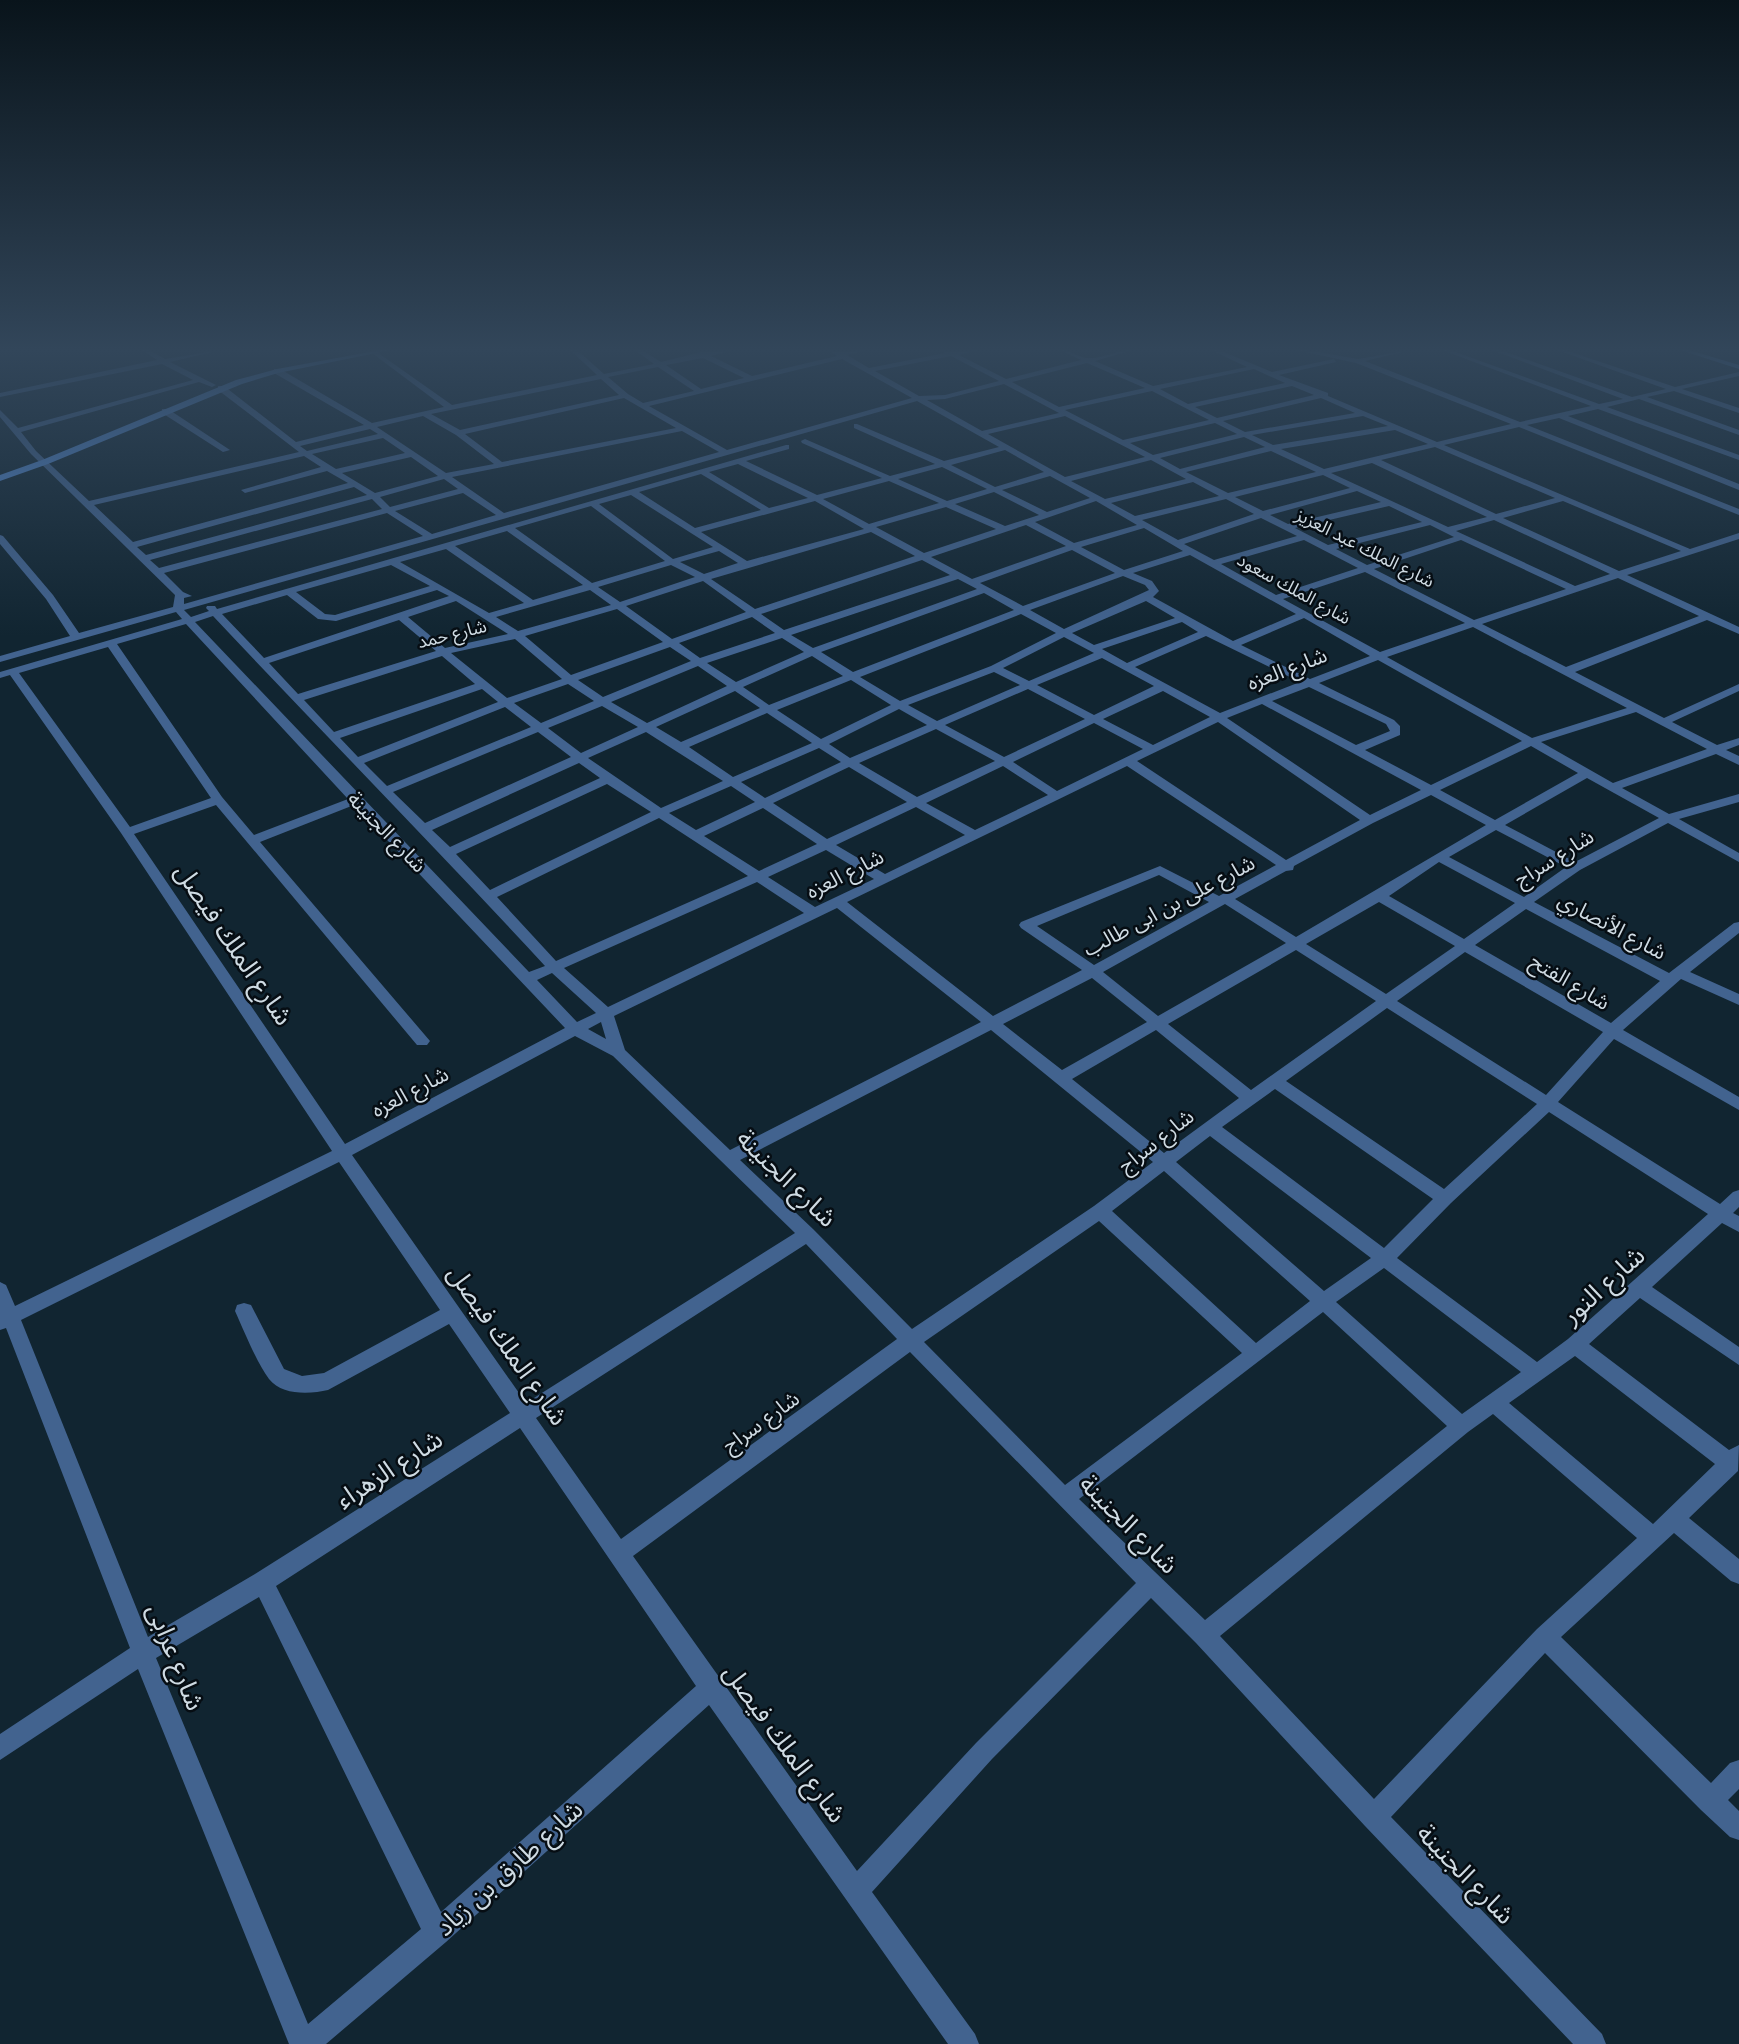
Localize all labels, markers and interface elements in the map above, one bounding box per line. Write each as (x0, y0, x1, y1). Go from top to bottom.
street label: شارع الملك عبد العزيز (1290, 501, 1439, 595)
street label: شارع الملك سعود (1232, 547, 1356, 632)
street label: شارع حمد (415, 613, 490, 656)
street label: شارع العزه (1243, 640, 1331, 698)
street label: شارع الجنينة (341, 785, 433, 879)
street label: شارع سراج (1508, 822, 1600, 894)
street label: شارع العزه (801, 842, 889, 906)
street label: شارع على بن ابى طالب (1078, 848, 1260, 964)
street label: شارع الملك فيصل (165, 855, 303, 1033)
street label: شارع الأنصاري (1552, 885, 1672, 968)
street label: شارع الفتح (1524, 946, 1616, 1018)
street label: شارع العزه (366, 1059, 454, 1125)
street label: شارع سراج (1112, 1102, 1200, 1180)
street label: شارع الجنينة (728, 1120, 846, 1236)
street label: شارع النور (1552, 1237, 1653, 1334)
street label: شارع الملك فيصل (438, 1257, 578, 1433)
street label: شارع سراج (716, 1384, 806, 1460)
street label: شارع الزهراء (328, 1420, 450, 1518)
street label: شارع الجنينة (1071, 1466, 1187, 1582)
street label: شارع عرابى (137, 1598, 215, 1716)
street label: شارع الملك فيصل (714, 1655, 856, 1831)
street label: شارع طارق بن زياد (427, 1791, 591, 1945)
street label: شارع الجنينة (1408, 1815, 1524, 1933)

